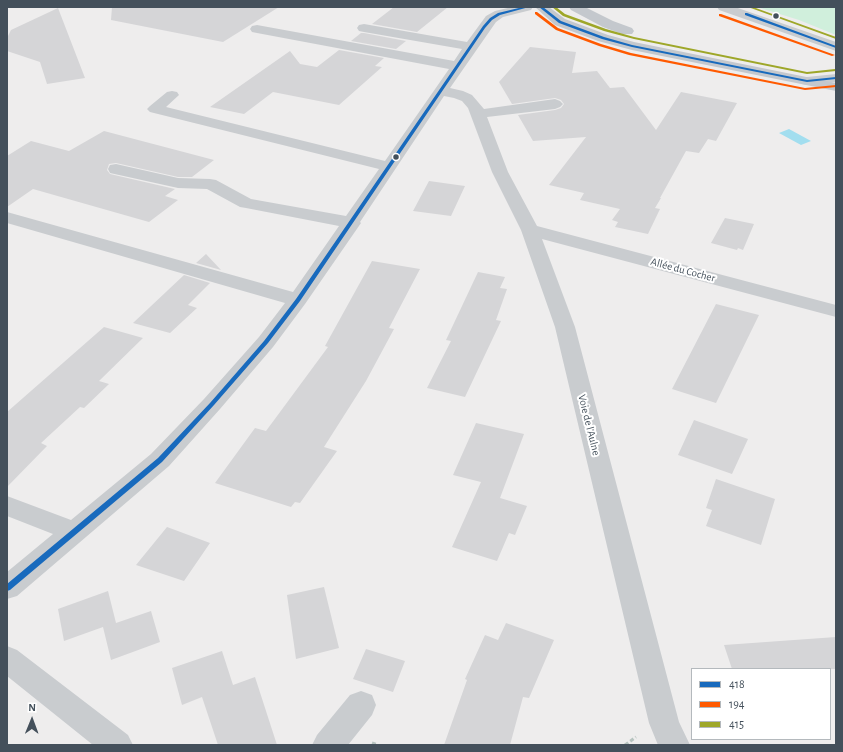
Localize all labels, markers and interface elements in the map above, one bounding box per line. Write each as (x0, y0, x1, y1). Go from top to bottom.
unlabelled marker (771, 11, 781, 21)
unlabelled marker (391, 152, 401, 162)
street label: Allée du Cocher (649, 255, 717, 285)
street label: Voie de l'Aulne (575, 393, 603, 457)
legend (691, 668, 831, 740)
text: 418 (729, 678, 745, 690)
text: 194 (729, 698, 745, 710)
north arrow (12, 700, 52, 740)
text: N (28, 702, 36, 713)
text: 415 (729, 718, 744, 730)

